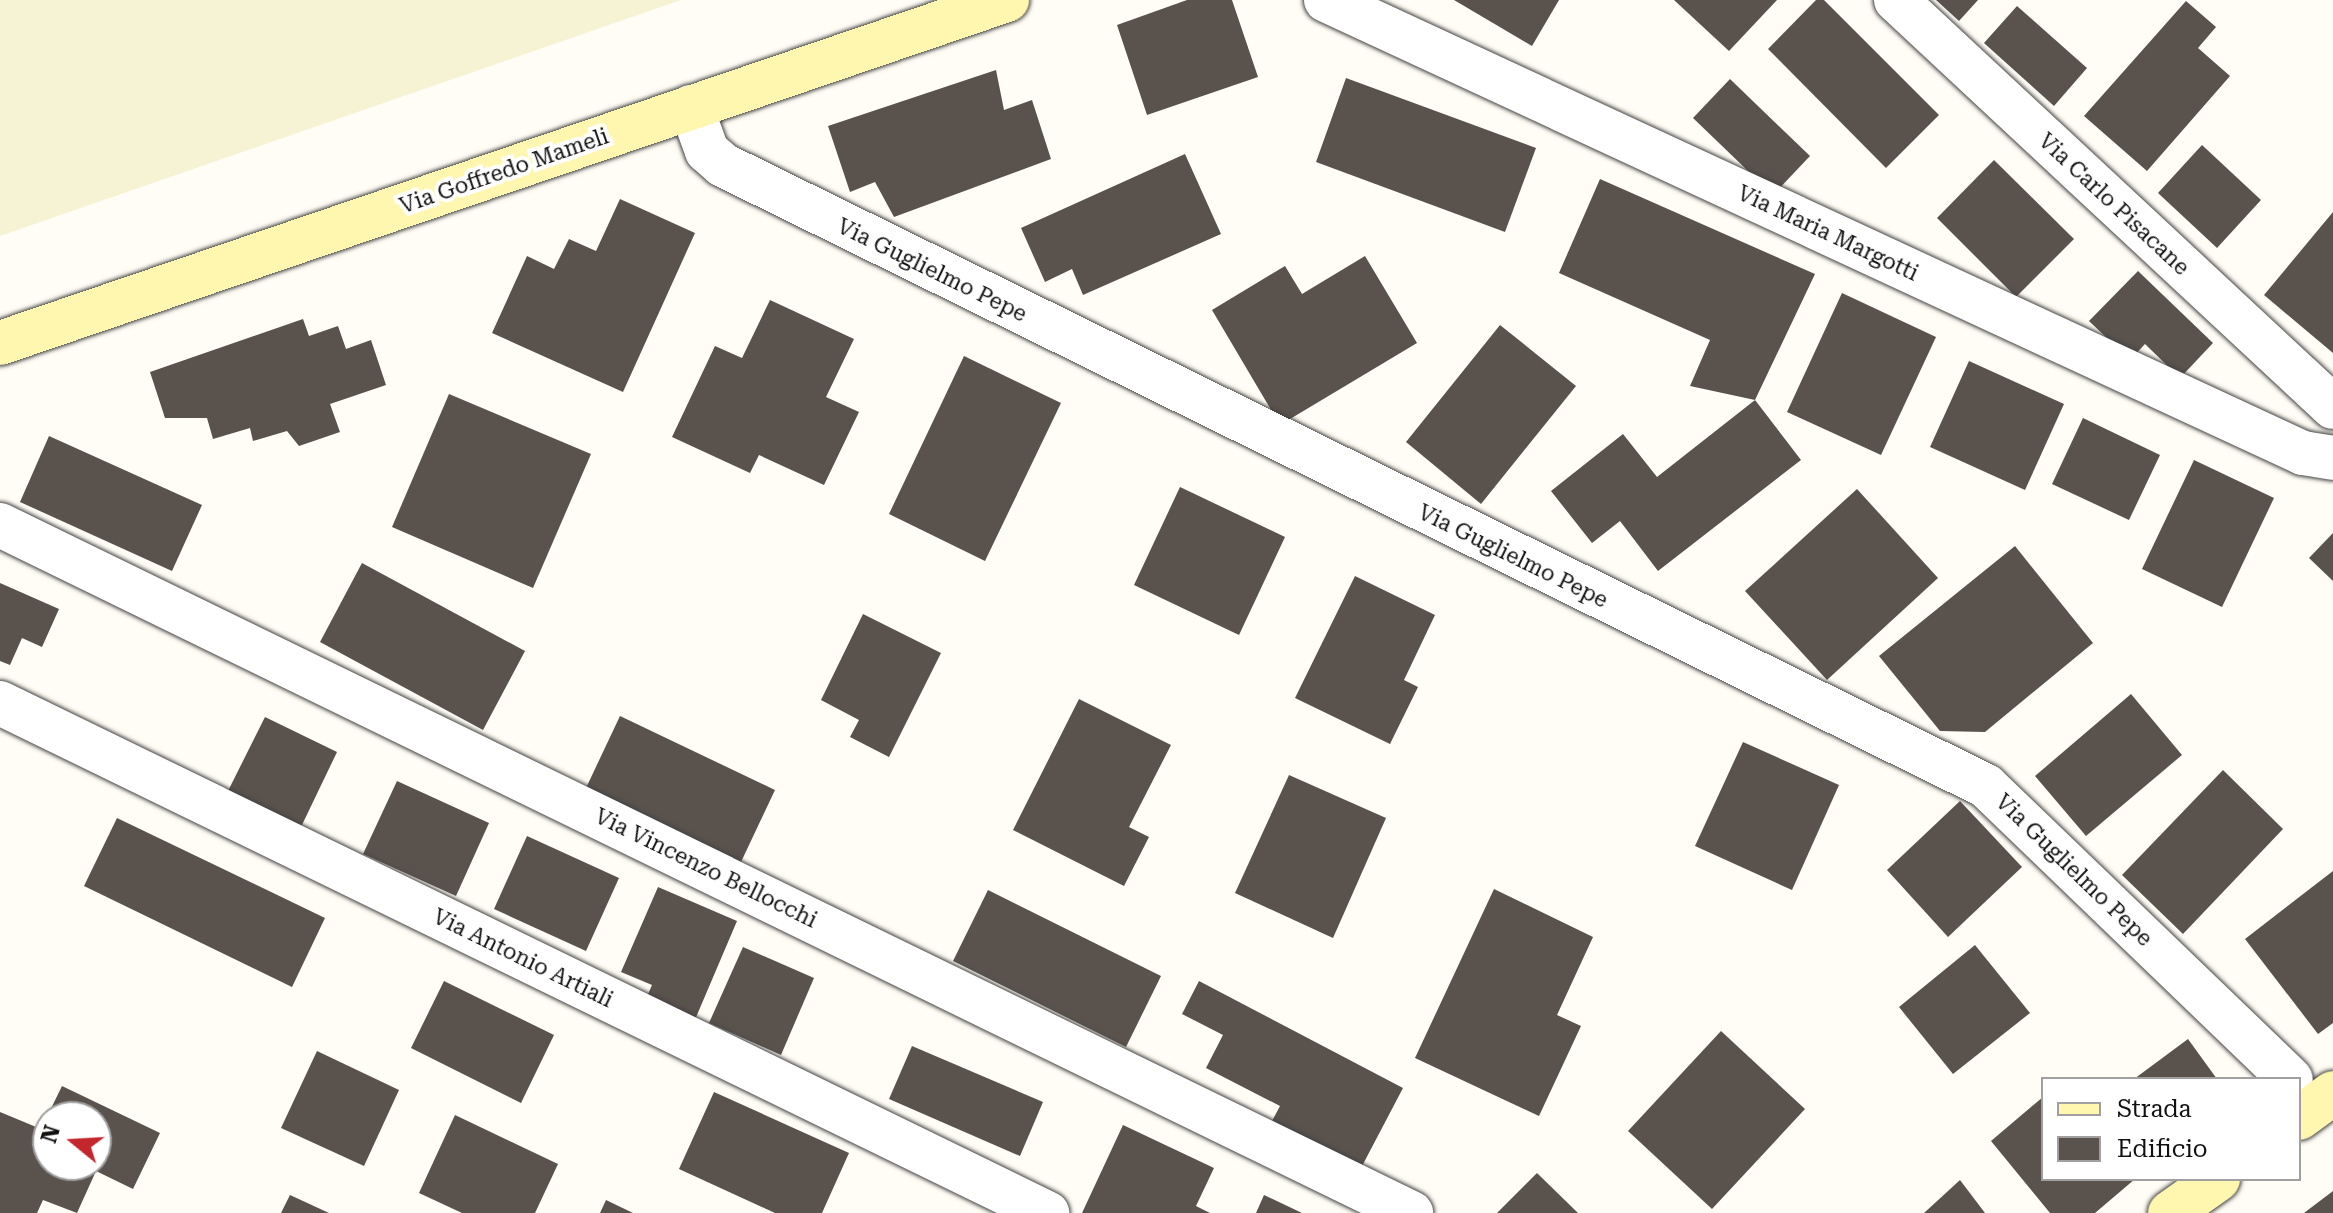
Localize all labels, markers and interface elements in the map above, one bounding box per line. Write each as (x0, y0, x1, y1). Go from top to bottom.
street label: Via Goffredo Mameli (396, 123, 612, 219)
street label: Via Carlo Pisacane (2033, 127, 2195, 281)
street label: Via Maria Margotti (1733, 179, 1923, 287)
street label: Via Guglielmo Pepe (833, 213, 1031, 327)
street label: Via Guglielmo Pepe (1414, 499, 1612, 613)
street label: Via Guglielmo Pepe (1990, 788, 2158, 952)
street label: Via Vincenzo Bellocchi (591, 803, 821, 933)
street label: Via Antonio Artiali (429, 903, 617, 1013)
legend (2041, 1077, 2301, 1181)
text: Strada (2117, 1095, 2192, 1123)
north arrow (32, 1101, 112, 1181)
text: N (36, 1122, 65, 1146)
text: Edificio (2117, 1135, 2208, 1163)

